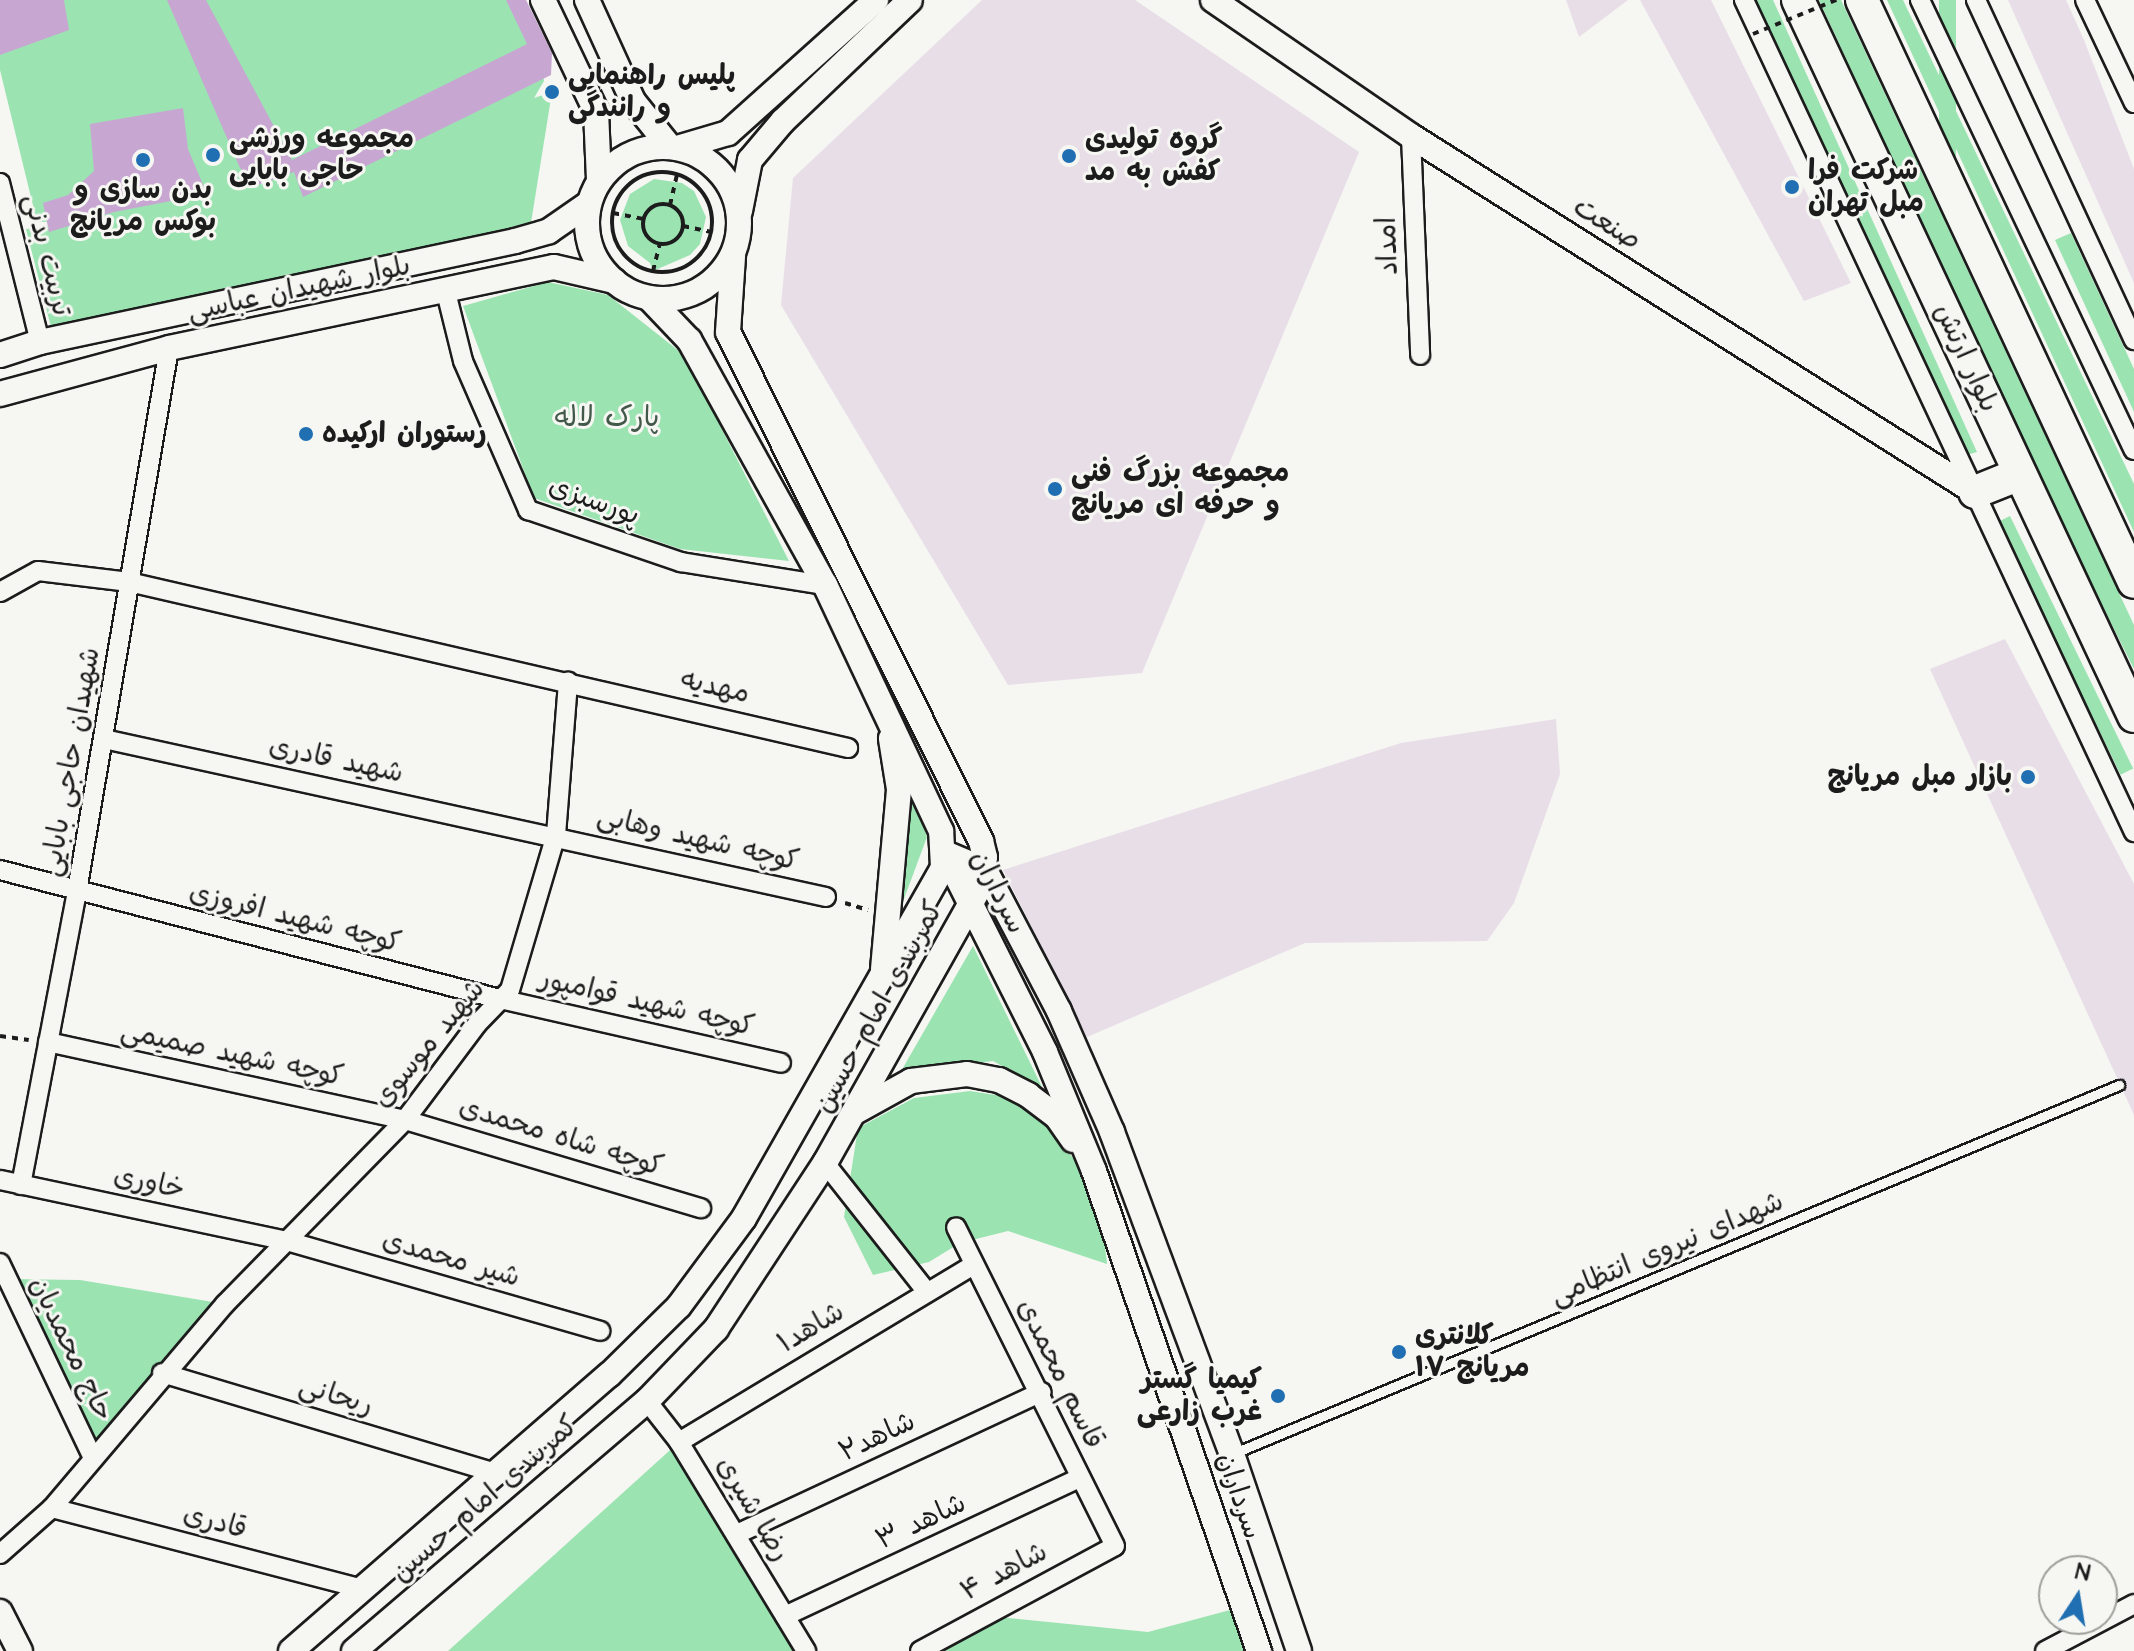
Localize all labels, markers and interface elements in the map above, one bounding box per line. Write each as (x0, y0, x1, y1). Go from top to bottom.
place label: پلیس راهنمایی و رانندگی (568, 59, 735, 125)
marker: پلیس راهنمایی و رانندگی (543, 83, 561, 101)
place label: مجموعه ورزشی حاجی بابایی (229, 122, 414, 188)
place label: گروه تولیدی کفش به مد (1085, 123, 1223, 189)
marker: مجموعه ورزشی حاجی بابایی (204, 146, 222, 164)
marker: گروه تولیدی کفش به مد (1060, 147, 1078, 165)
marker: بدن سازی و بوکس مریانج (134, 151, 152, 169)
place label: شرکت فرا مبل تهران (1808, 154, 1924, 220)
place label: بدن سازی و بوکس مریانج (70, 173, 216, 239)
marker: شرکت فرا مبل تهران (1783, 178, 1801, 196)
street label: تربیت بدنی (16, 190, 78, 320)
street label: صنعت (1567, 190, 1647, 258)
street label: امداد (1370, 216, 1406, 276)
street label: بلوار شهیدان عباسی (184, 249, 414, 329)
street label: بلوار ارتش (1926, 298, 2006, 418)
park label: پارک لاله (555, 401, 659, 435)
place label: رستوران ارکیده (322, 417, 487, 451)
marker: رستوران ارکیده (297, 425, 315, 443)
place label: مجموعه بزرگ فنی و حرفه ای مریانج (1071, 456, 1289, 522)
street label: پورسبزی (544, 469, 644, 533)
marker: مجموعه بزرگ فنی و حرفه ای مریانج (1046, 480, 1064, 498)
street label: شهیدان حاجی بابایی (34, 645, 108, 879)
street label: مهدیه (677, 663, 753, 711)
street label: شهید قادری (266, 729, 406, 791)
place label: بازار مبل مریانج (1827, 760, 2012, 794)
marker: بازار مبل مریانج (2019, 768, 2037, 786)
street label: کوچه شهید وهابی (594, 799, 802, 879)
street label: سرداران (963, 845, 1033, 939)
street label: کوچه شهید افروزی (186, 875, 404, 961)
street label: کمربندی امام حسین (807, 895, 951, 1119)
street label: کوچه شهید قوامپور (536, 962, 758, 1044)
street label: شهید موسوی (366, 973, 492, 1115)
street label: کوچه شهید صمیمی (118, 1014, 346, 1094)
street label: کوچه شاه محمدی (455, 1090, 667, 1184)
street label: خاوری (111, 1159, 187, 1207)
street label: شهدای نیروی انتظامی (1545, 1185, 1789, 1313)
street label: شیر محمدی (378, 1223, 524, 1295)
street label: حاج محمدیان (22, 1271, 120, 1427)
street label: قاسم محمدی (1009, 1294, 1111, 1454)
street label: شاهد۱ (772, 1295, 850, 1361)
place label: کلانتری ۱۷ مریانج (1415, 1319, 1529, 1385)
marker: کلانتری ۱۷ مریانج (1390, 1343, 1408, 1361)
place label: کیمیا گستر غرب زارعی (1137, 1363, 1262, 1429)
street label: ریحانی (295, 1369, 377, 1423)
marker: کیمیا گستر غرب زارعی (1269, 1387, 1287, 1405)
street label: شاهد۲ (833, 1405, 921, 1469)
street label: کمربندی امام حسین (385, 1409, 585, 1589)
street label: سرداران (1209, 1448, 1269, 1544)
street label: رضا شیری (709, 1450, 797, 1568)
street label: شاهد ۳ (871, 1487, 971, 1557)
street label: قادری (179, 1497, 251, 1547)
street label: شاهد ۴ (955, 1535, 1053, 1609)
north arrow (2038, 1555, 2118, 1635)
text: N (2073, 1556, 2093, 1590)

